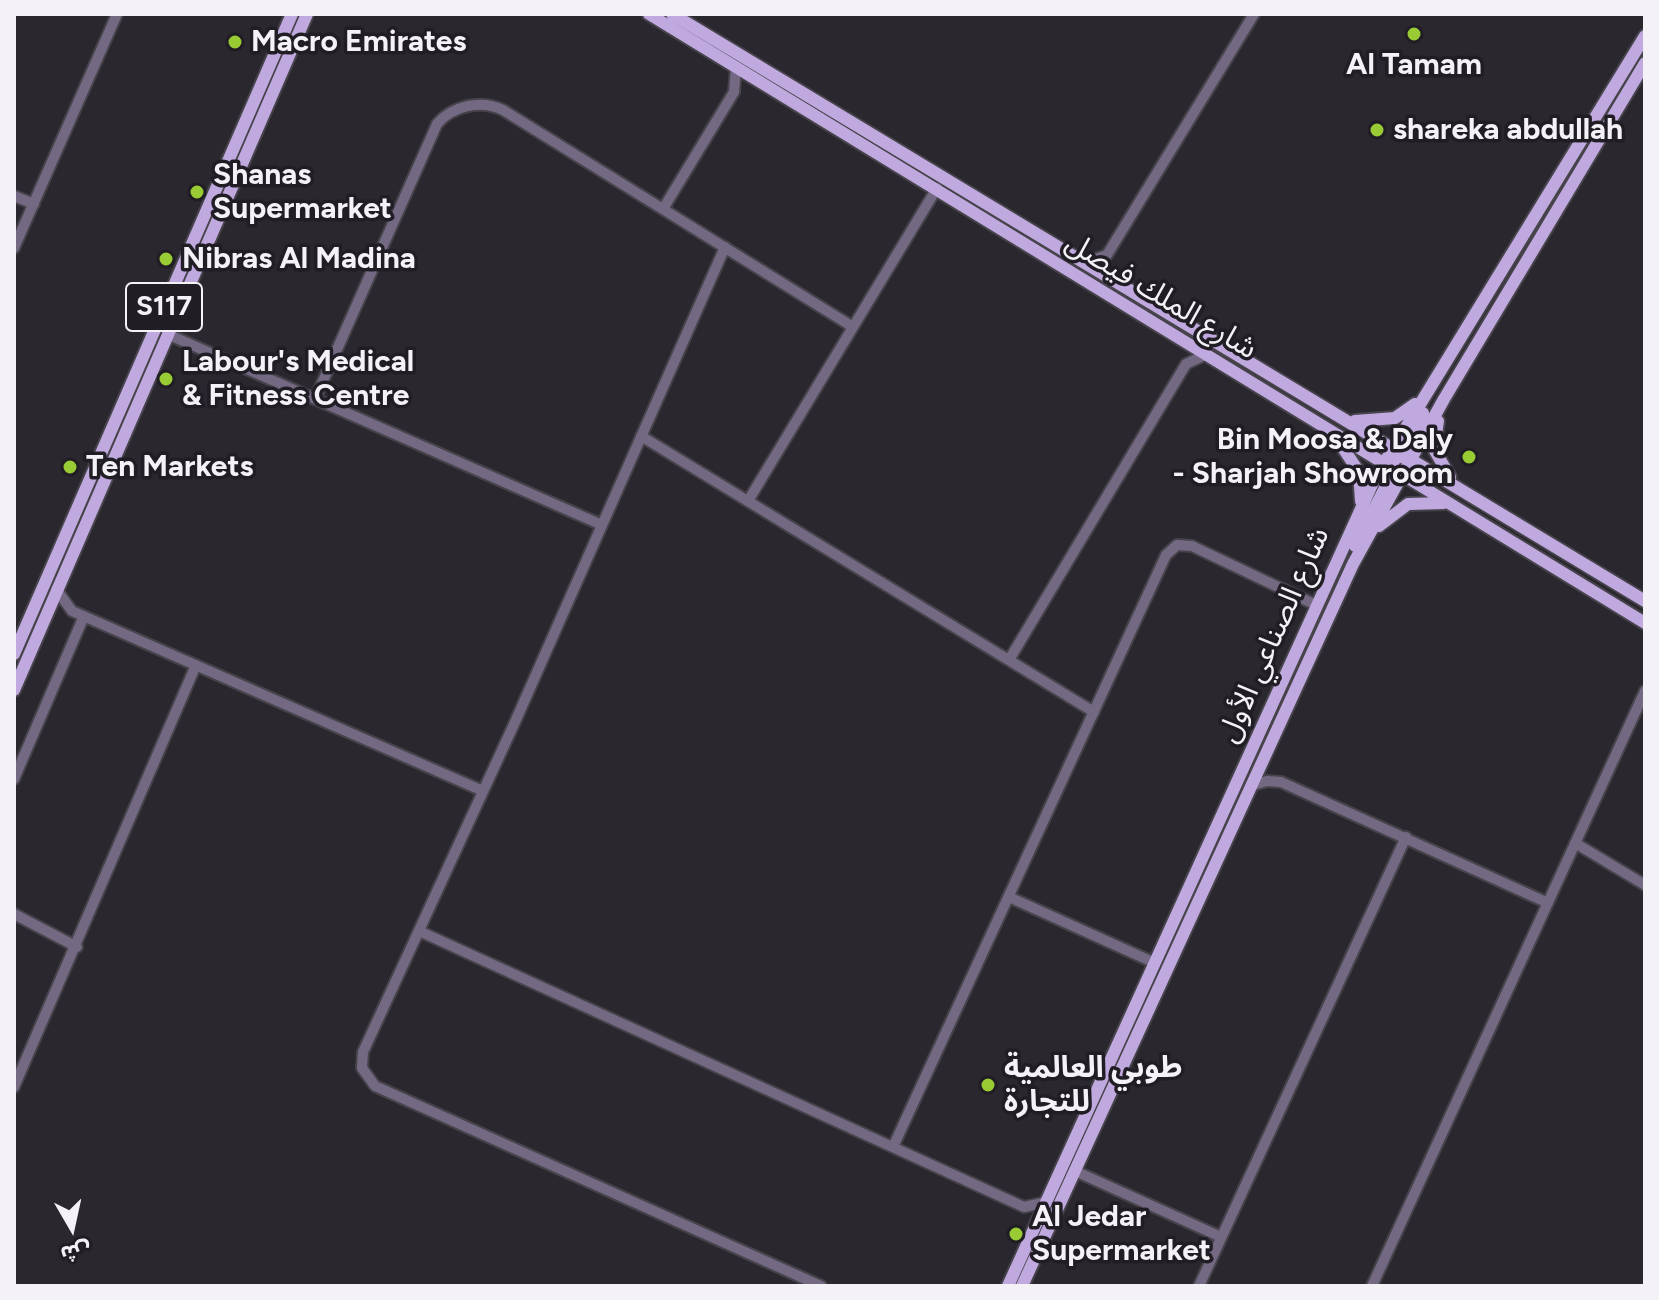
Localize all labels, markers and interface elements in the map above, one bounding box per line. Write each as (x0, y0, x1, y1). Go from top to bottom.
place label: Macro Emirates (251, 24, 466, 60)
marker: Al Tamam (1405, 25, 1423, 43)
marker: Macro Emirates (226, 33, 244, 51)
place label: Al Tamam (1346, 47, 1482, 83)
place label: shareka abdullah (1393, 112, 1623, 148)
marker: shareka abdullah (1368, 121, 1386, 139)
place label: Shanas Supermarket (213, 157, 392, 228)
marker: Shanas Supermarket (188, 183, 206, 201)
street label: شارع الملك فيصل (1059, 225, 1263, 367)
place label: Nibras Al Madina (182, 241, 416, 277)
marker: Nibras Al Madina (157, 250, 175, 268)
road number: S117 (126, 283, 202, 331)
place label: Labour's Medical & Fitness Centre (182, 344, 414, 414)
marker: Labour's Medical & Fitness Centre (157, 370, 175, 388)
place label: Bin Moosa & Daly - Sharjah Showroom (1172, 422, 1453, 492)
marker: Bin Moosa & Daly - Sharjah Showroom (1460, 448, 1478, 466)
place label: Ten Markets (86, 449, 253, 485)
marker: Ten Markets (61, 458, 79, 476)
street label: شارع الصناعي الأول (1210, 522, 1338, 748)
place label: طوبي العالمية للتجارة (1004, 1050, 1182, 1120)
marker: طوبي العالمية للتجارة (979, 1076, 997, 1094)
north arrow (32, 1188, 112, 1268)
place label: Al Jedar Supermarket (1032, 1199, 1211, 1270)
marker: Al Jedar Supermarket (1007, 1225, 1025, 1243)
text: ش (59, 1237, 93, 1268)

